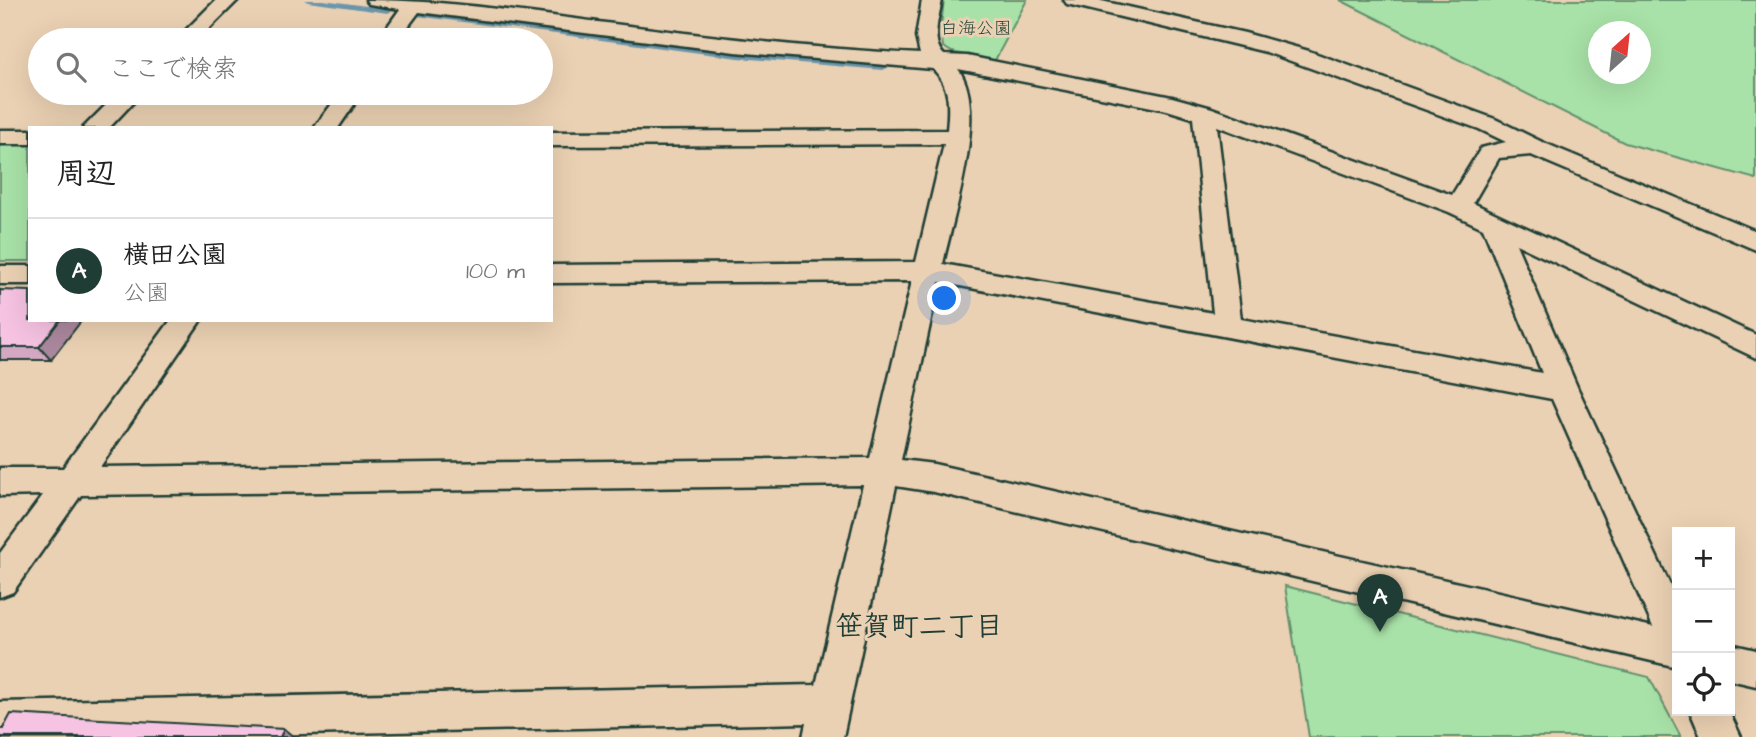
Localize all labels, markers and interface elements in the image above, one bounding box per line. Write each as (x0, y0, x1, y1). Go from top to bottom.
park label: 白海公園 (940, 16, 1012, 41)
north arrow (1588, 21, 1651, 84)
search box (28, 28, 553, 105)
icon: search (52, 48, 90, 86)
text: ここで検索 (108, 51, 238, 87)
text: 周辺 (56, 153, 116, 195)
text: 横田公園 (123, 237, 227, 273)
text: A (72, 255, 86, 287)
text: 100 m (466, 255, 525, 287)
text: 公園 (123, 277, 169, 309)
your location (927, 281, 961, 315)
map controls (1672, 527, 1735, 716)
button: + (1672, 527, 1735, 590)
pin: A (1357, 574, 1403, 632)
button: − (1672, 590, 1735, 653)
district label: 笹賀町二丁目 (835, 607, 1003, 646)
button: locate (1672, 653, 1735, 716)

